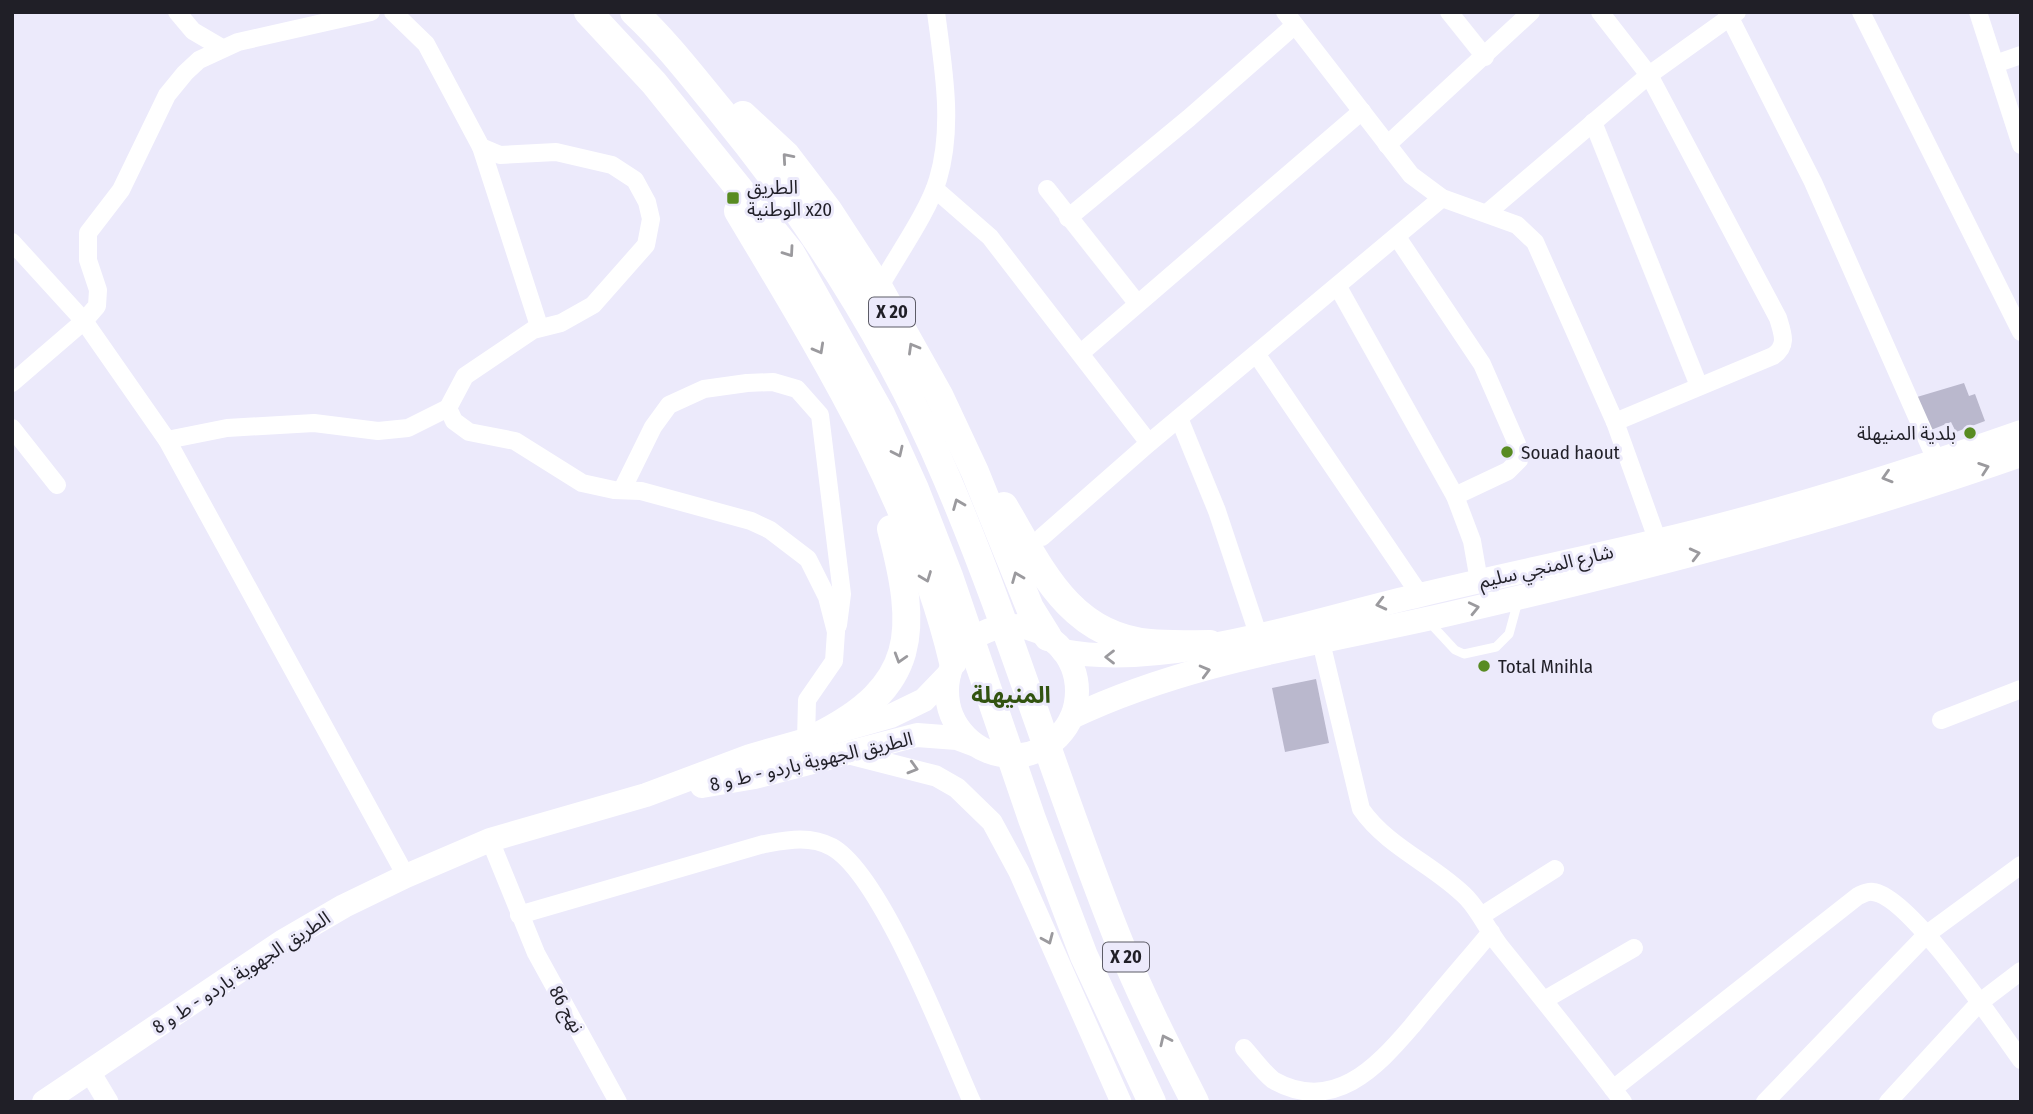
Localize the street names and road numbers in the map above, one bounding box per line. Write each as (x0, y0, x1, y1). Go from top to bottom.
road number: X 20 (869, 298, 915, 326)
street label: شارع المنجي سليم (1477, 540, 1616, 596)
street label: الطريق الجهوية باردو - ط و 8 (707, 727, 915, 796)
street label: الطريق الجهوية باردو - ط و 8 (148, 906, 335, 1039)
road number: X 20 (1103, 942, 1149, 972)
street label: نهج 86 (542, 982, 589, 1038)

